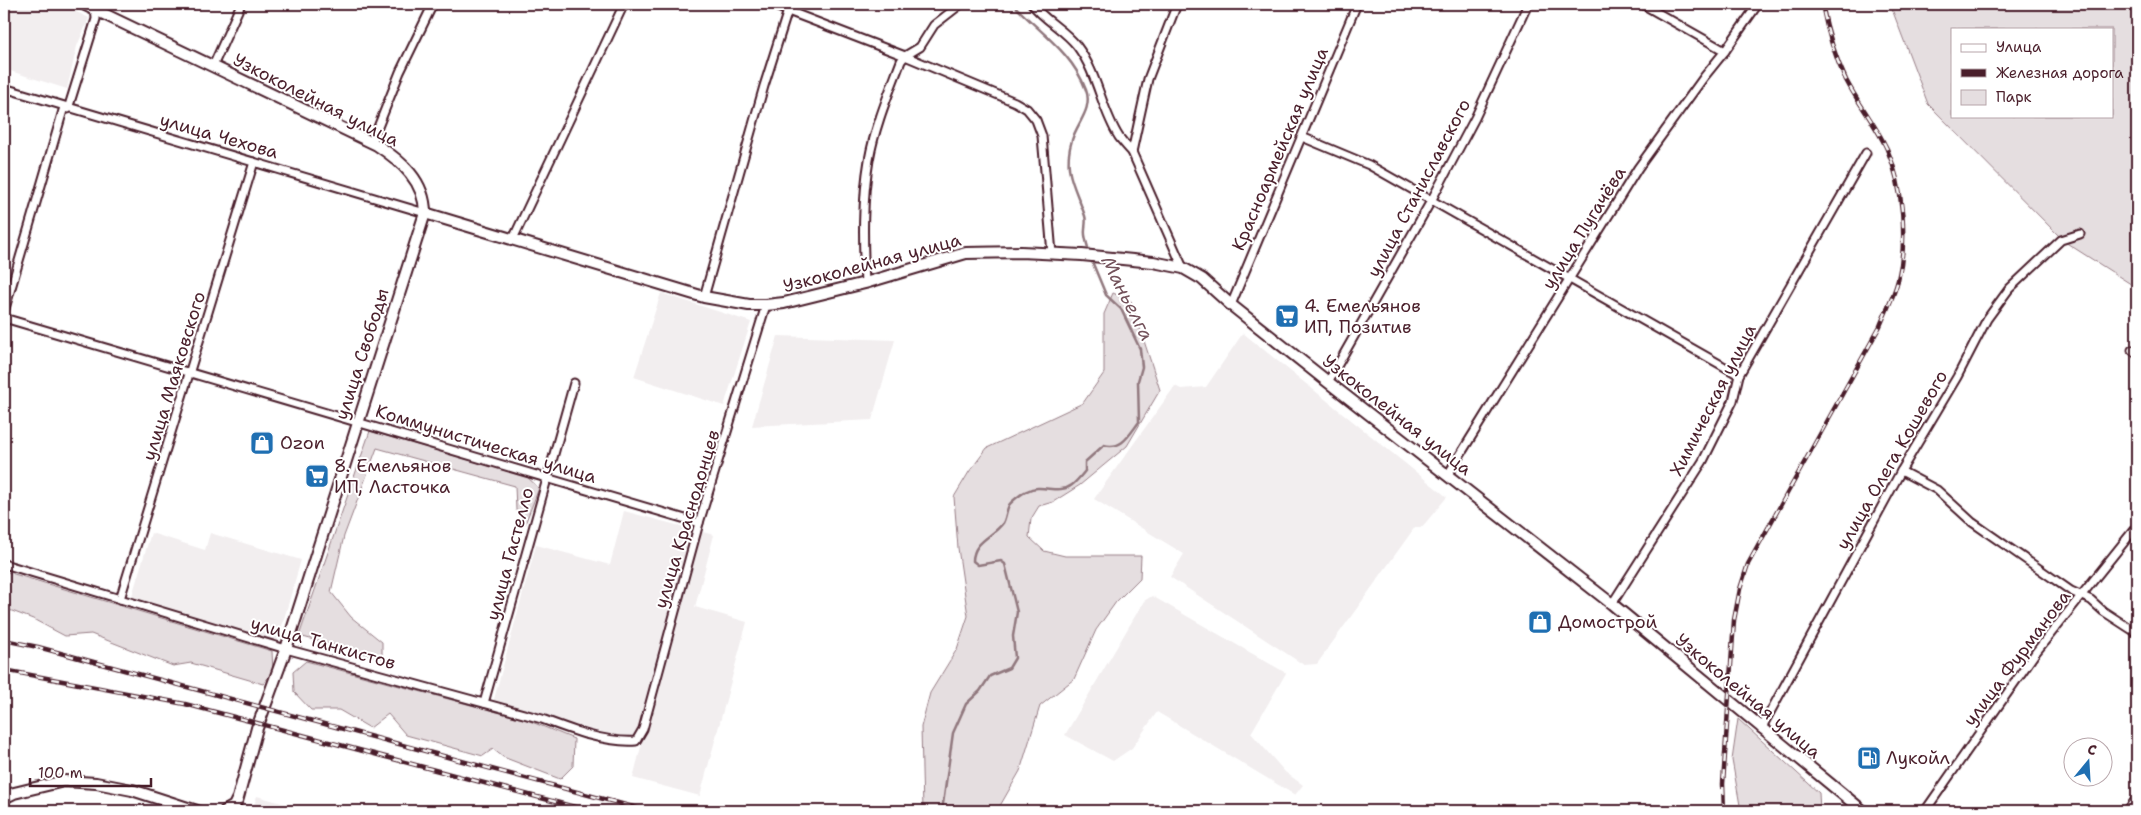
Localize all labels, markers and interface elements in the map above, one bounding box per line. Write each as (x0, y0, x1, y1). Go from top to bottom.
legend (1951, 28, 2114, 118)
text: Улица (1996, 37, 2042, 57)
street label: Красноармейская улица (1226, 44, 1334, 254)
street label: Узкоколейная улица (229, 48, 403, 152)
text: Железная дорога (1996, 63, 2124, 83)
text: Парк (1996, 87, 2032, 107)
street label: улица Станиславского (1362, 95, 1476, 281)
street label: улица Чехова (157, 108, 281, 164)
street label: улица Пугачёва (1537, 162, 1631, 294)
street label: Узкоколейная улица (780, 228, 964, 298)
water label: Маньелга (1095, 251, 1160, 345)
street label: улица Свободы (329, 285, 395, 423)
street label: улица Маяковского (137, 289, 211, 463)
place label: 4. Емельянов ИП, Позитив (1304, 294, 1421, 339)
supermarket icon: 4. Емельянов ИП, Позитив (1274, 303, 1300, 329)
street label: Химическая улица (1664, 320, 1762, 480)
street label: Узкоколейная улица (1317, 349, 1477, 481)
street label: улица Олега Кошевого (1831, 366, 1953, 554)
street label: Коммунистическая улица (373, 399, 599, 489)
street label: улица Краснодонцев (648, 427, 726, 611)
shop icon: Ozon (249, 430, 275, 456)
place label: Ozon (280, 431, 325, 455)
place label: 8. Емельянов ИП, Ласточка (334, 454, 451, 499)
supermarket icon: 8. Емельянов ИП, Ласточка (304, 463, 330, 489)
street label: улица Гастелло (481, 485, 539, 623)
street label: улица Фурманова (1958, 585, 2076, 731)
shop icon: Домострой (1527, 609, 1553, 635)
place label: Домострой (1558, 610, 1658, 634)
street label: улица Танкистов (248, 611, 398, 675)
street label: Узкоколейная улица (1670, 628, 1826, 764)
north arrow (2064, 738, 2114, 788)
text: С (2085, 740, 2099, 760)
fuel station icon: Лукойл (1856, 745, 1882, 771)
place label: Лукойл (1886, 746, 1950, 770)
scale bar (30, 755, 151, 787)
text: 100 m (38, 763, 83, 783)

